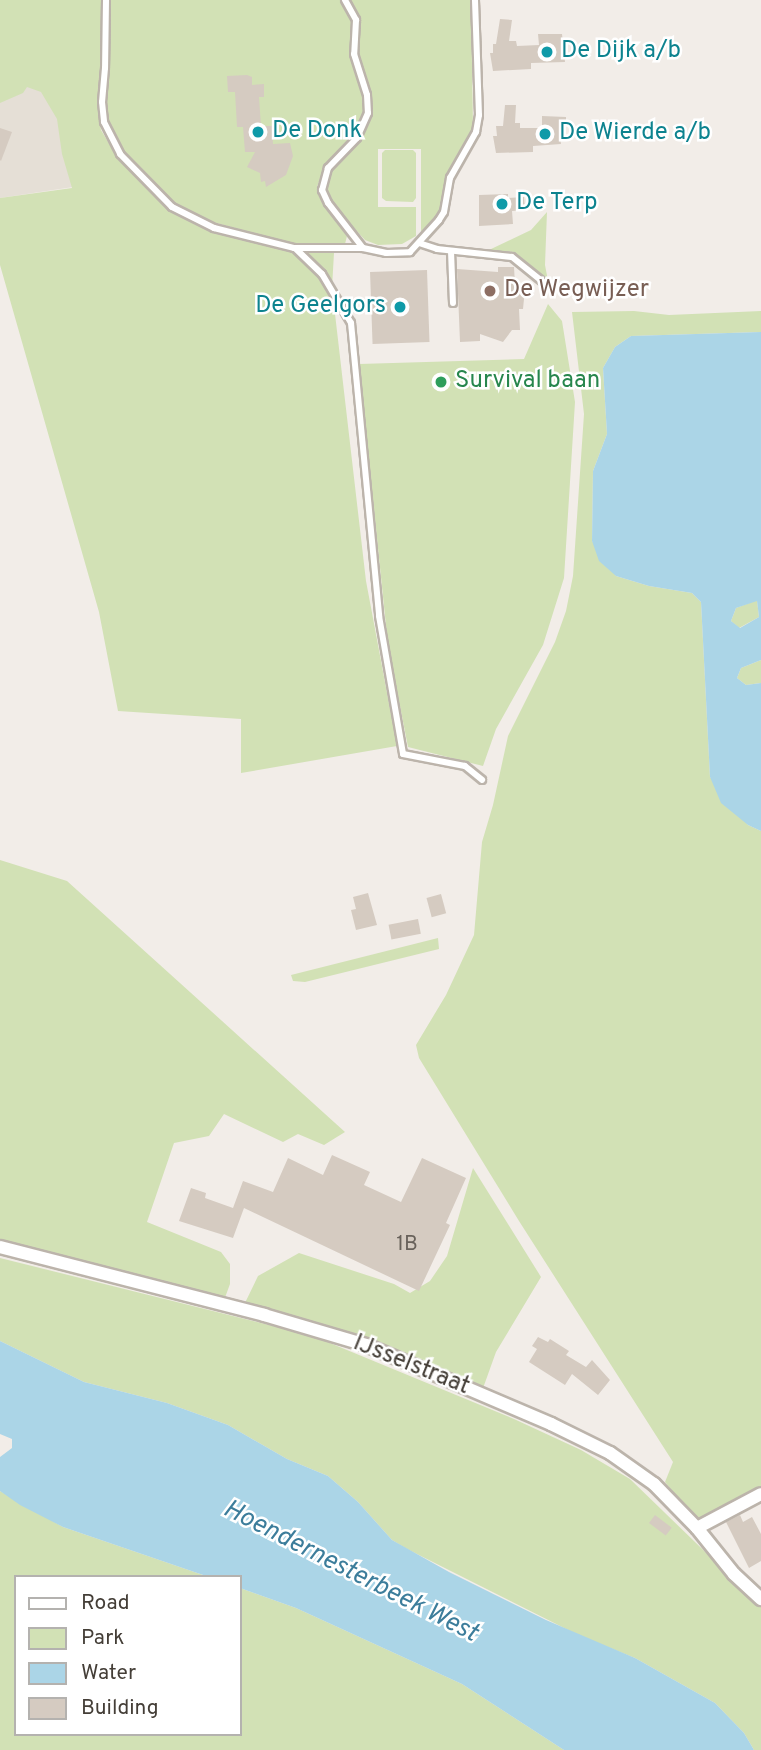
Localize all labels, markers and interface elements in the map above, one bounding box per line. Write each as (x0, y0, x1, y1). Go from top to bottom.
place label: De Dijk a/b (561, 38, 681, 66)
marker: De Dijk a/b (539, 44, 555, 60)
place label: De Donk (272, 118, 362, 146)
place label: De Wierde a/b (559, 120, 711, 148)
marker: De Donk (250, 124, 266, 140)
marker: De Wierde a/b (537, 126, 553, 142)
place label: De Terp (516, 190, 598, 218)
marker: De Terp (494, 196, 510, 212)
place label: De Wegwijzer (504, 277, 650, 305)
marker: De Wegwijzer (482, 283, 498, 299)
place label: De Geelgors (255, 293, 386, 321)
marker: De Geelgors (392, 299, 408, 315)
place label: Survival baan (455, 368, 600, 396)
marker: Survival baan (433, 374, 449, 390)
house number: 1B (396, 1232, 418, 1258)
street label: IJsselstraat (348, 1330, 474, 1402)
water label: Hoendernesterbeek West (217, 1494, 483, 1650)
legend (14, 1575, 242, 1736)
text: Road (81, 1590, 130, 1617)
text: Park (81, 1625, 124, 1652)
text: Water (81, 1660, 136, 1687)
text: Building (81, 1695, 159, 1722)

